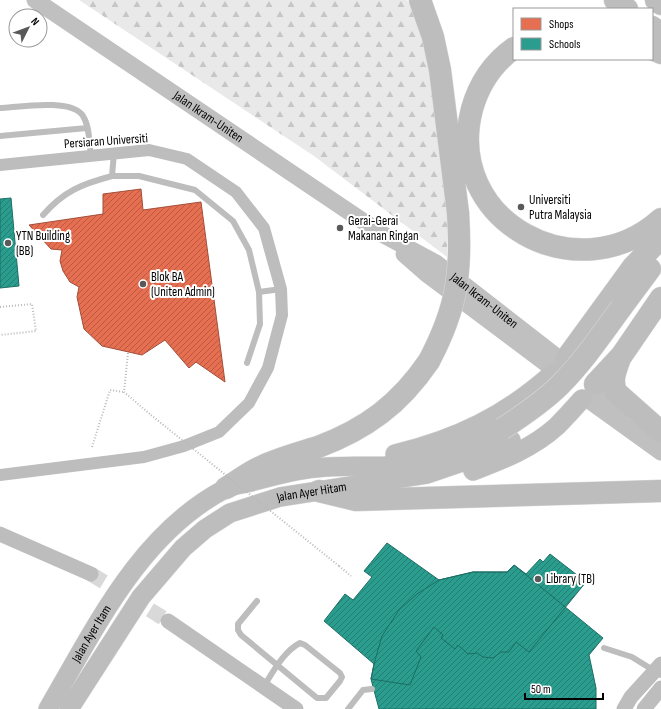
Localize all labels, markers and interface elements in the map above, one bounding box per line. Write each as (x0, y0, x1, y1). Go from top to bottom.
north arrow (8, 8, 48, 48)
legend (513, 8, 653, 60)
text: N (28, 15, 42, 28)
text: Shops (549, 17, 574, 32)
text: Schools (549, 37, 581, 52)
street label: Jalan Ikram-Uniten (169, 87, 246, 146)
street label: Persiaran Universiti (64, 130, 148, 152)
place label: Universiti Putra Malaysia (529, 192, 592, 223)
marker: Universiti Putra Malaysia (516, 202, 526, 212)
place label: Gerai-Gerai Makanan Ringan (348, 213, 418, 244)
marker: Gerai-Gerai Makanan Ringan (335, 223, 345, 233)
place label: YTN Building (BB) (16, 228, 70, 259)
marker: YTN Building (BB) (3, 238, 13, 248)
place label: Blok BA (Uniten Admin) (151, 269, 215, 300)
street label: Jalan Ikram-Uniten (447, 269, 521, 332)
marker: Blok BA (Uniten Admin) (138, 279, 148, 289)
street label: Jalan Ayer Hitam (274, 479, 348, 506)
place label: Library (TB) (546, 571, 595, 587)
marker: Library (TB) (533, 574, 543, 584)
street label: Jalan Ayer Itam (68, 602, 115, 666)
scale bar (525, 675, 603, 701)
text: 50 m (531, 682, 551, 697)

